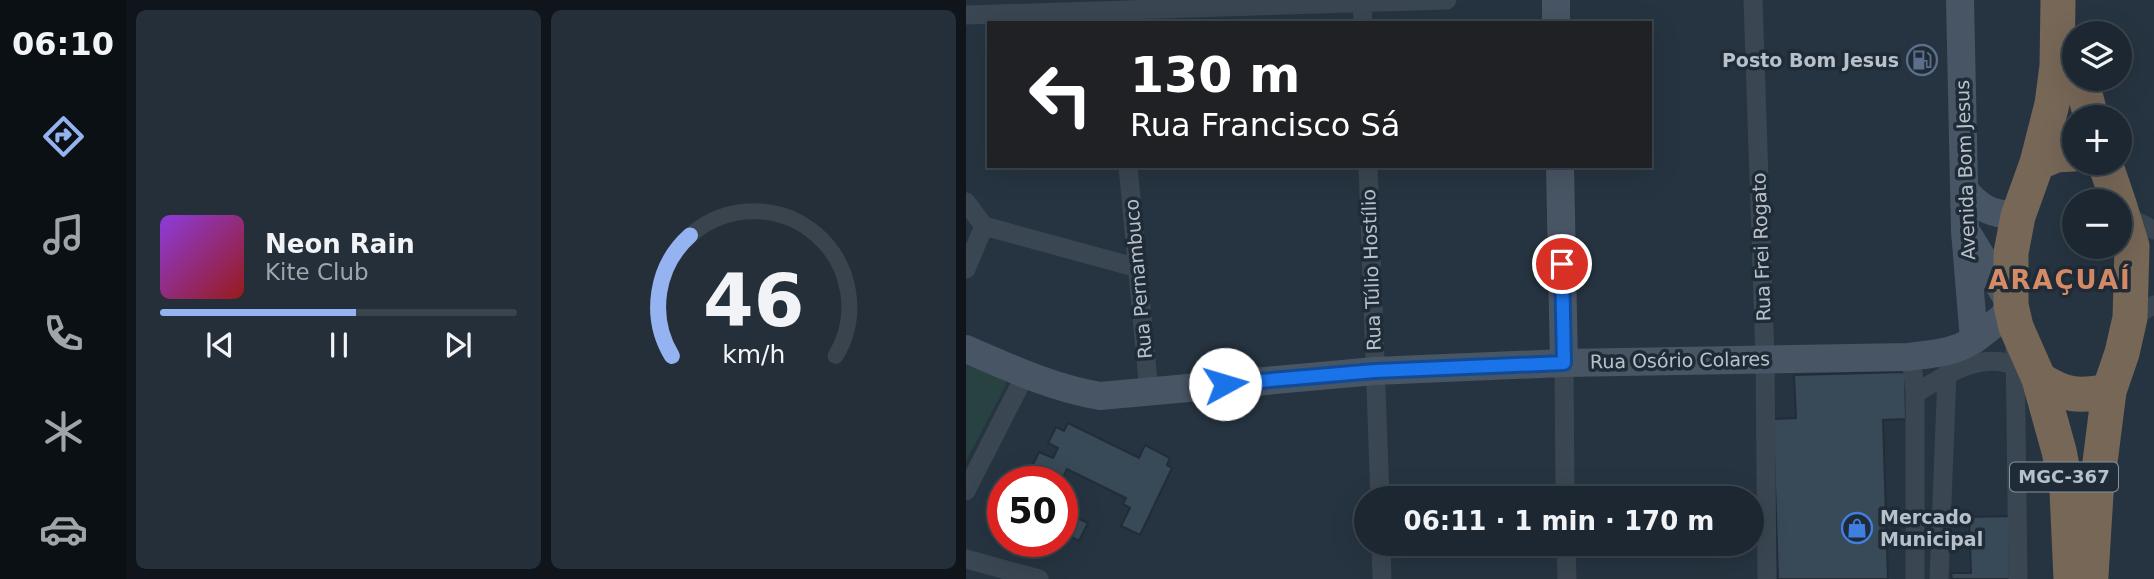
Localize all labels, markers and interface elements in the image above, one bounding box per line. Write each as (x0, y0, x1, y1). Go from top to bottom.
map controls (2062, 21, 2132, 259)
button: layers (2062, 21, 2132, 91)
text: 06:10 (12, 25, 114, 63)
fuel station icon: Posto Bom Jesus (1905, 43, 1939, 77)
text: 130 m (1130, 47, 1300, 104)
icon: left (1015, 49, 1106, 140)
place label: Posto Bom Jesus (1722, 49, 1899, 71)
street label: Avenida Bom Jesus (1951, 80, 1979, 260)
button: + (2062, 105, 2132, 175)
text: Rua Francisco Sá (1130, 106, 1400, 144)
icon: directions (39, 112, 88, 161)
street label: Rua Frei Rogato (1747, 172, 1775, 322)
street label: Rua Túlio Hostílio (1357, 189, 1385, 351)
button: − (2062, 189, 2132, 259)
street label: Rua Pernambuco (1120, 198, 1156, 360)
icon: music (39, 210, 88, 259)
text: Neon Rain (265, 229, 415, 259)
pin (1532, 234, 1592, 294)
icon: arrive (1543, 245, 1581, 283)
text: 46 (703, 258, 804, 343)
text: Kite Club (265, 259, 369, 285)
district label: ARAÇUAÍ (1988, 264, 2132, 295)
icon: phone (39, 309, 88, 358)
icon: previous (201, 326, 239, 364)
icon: pause (320, 326, 358, 364)
icon: next (439, 326, 477, 364)
text: km/h (722, 339, 785, 368)
position arrow (1188, 347, 1262, 421)
street label: Rua Osório Colares (1590, 347, 1770, 373)
icon: climate (39, 407, 88, 456)
road number: MGC-367 (2010, 462, 2118, 491)
speed limit sign: 50 (987, 466, 1078, 557)
icon: car (39, 505, 88, 554)
text: 06:11 · 1 min · 170 m (1404, 506, 1714, 536)
place label: Mercado Municipal (1880, 506, 1983, 550)
shop icon: Mercado Municipal (1840, 511, 1874, 545)

